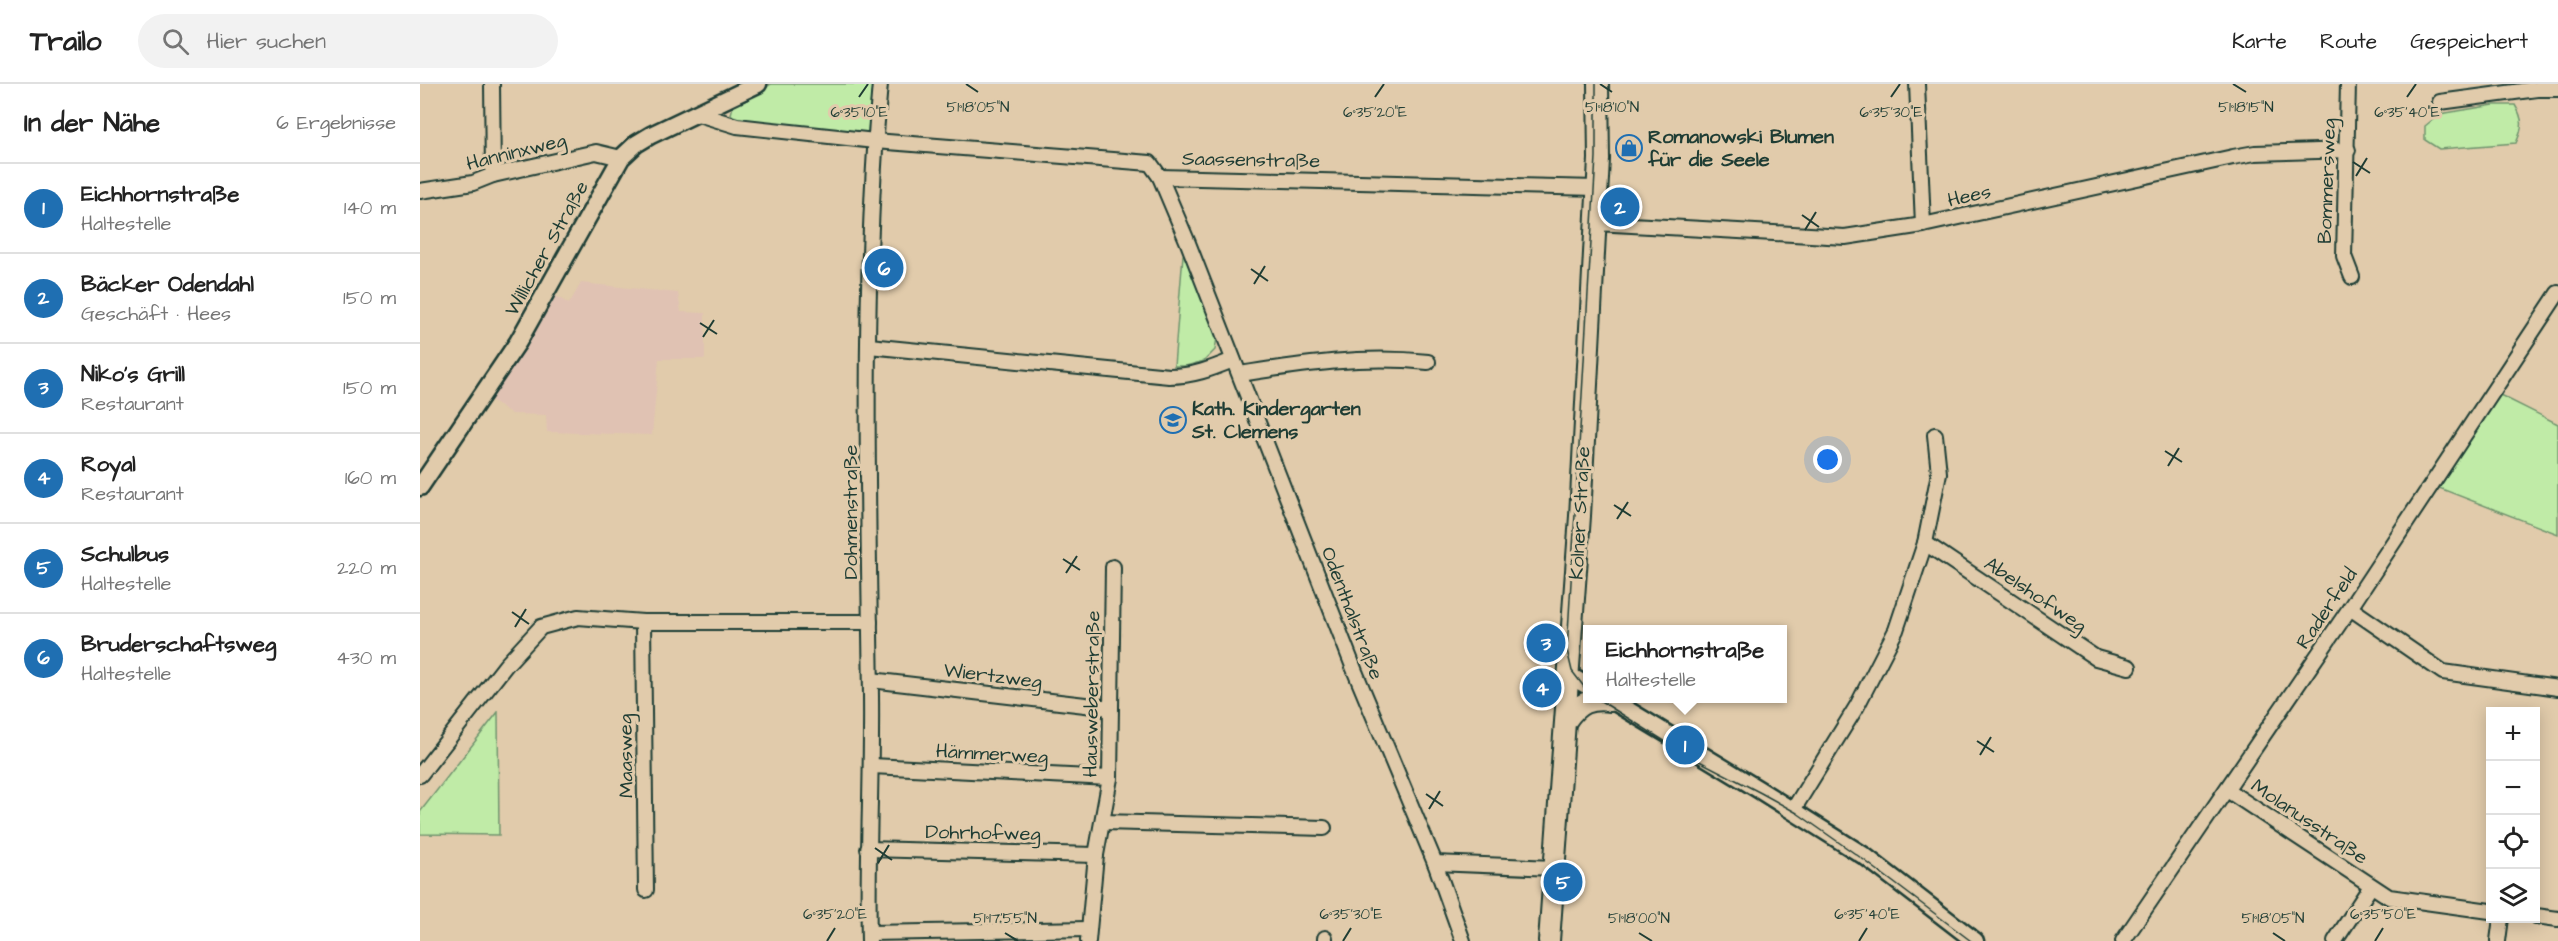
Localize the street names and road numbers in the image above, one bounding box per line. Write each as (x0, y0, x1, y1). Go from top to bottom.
street label: Bommersweg (2311, 118, 2344, 244)
street label: Hanninxweg (463, 126, 569, 179)
street label: Saassenstraße (1182, 145, 1321, 175)
street label: Willicher Straße (498, 176, 596, 321)
street label: Hees (1945, 177, 1994, 215)
street label: Dohmenstraße (837, 444, 865, 579)
street label: Kölner Straße (1563, 445, 1597, 580)
street label: Odenthalstraße (1314, 543, 1390, 684)
street label: Abelshofweg (1978, 550, 2092, 640)
street label: Raderfeld (2289, 562, 2364, 655)
street label: Hausweberstraße (1077, 610, 1107, 778)
street label: Wiertzweg (942, 656, 1044, 697)
street label: Maasweg (611, 714, 642, 798)
street label: Hämmerweg (935, 737, 1049, 772)
street label: Molanusstraße (2245, 772, 2374, 871)
street label: Dohrhofweg (925, 818, 1041, 849)

